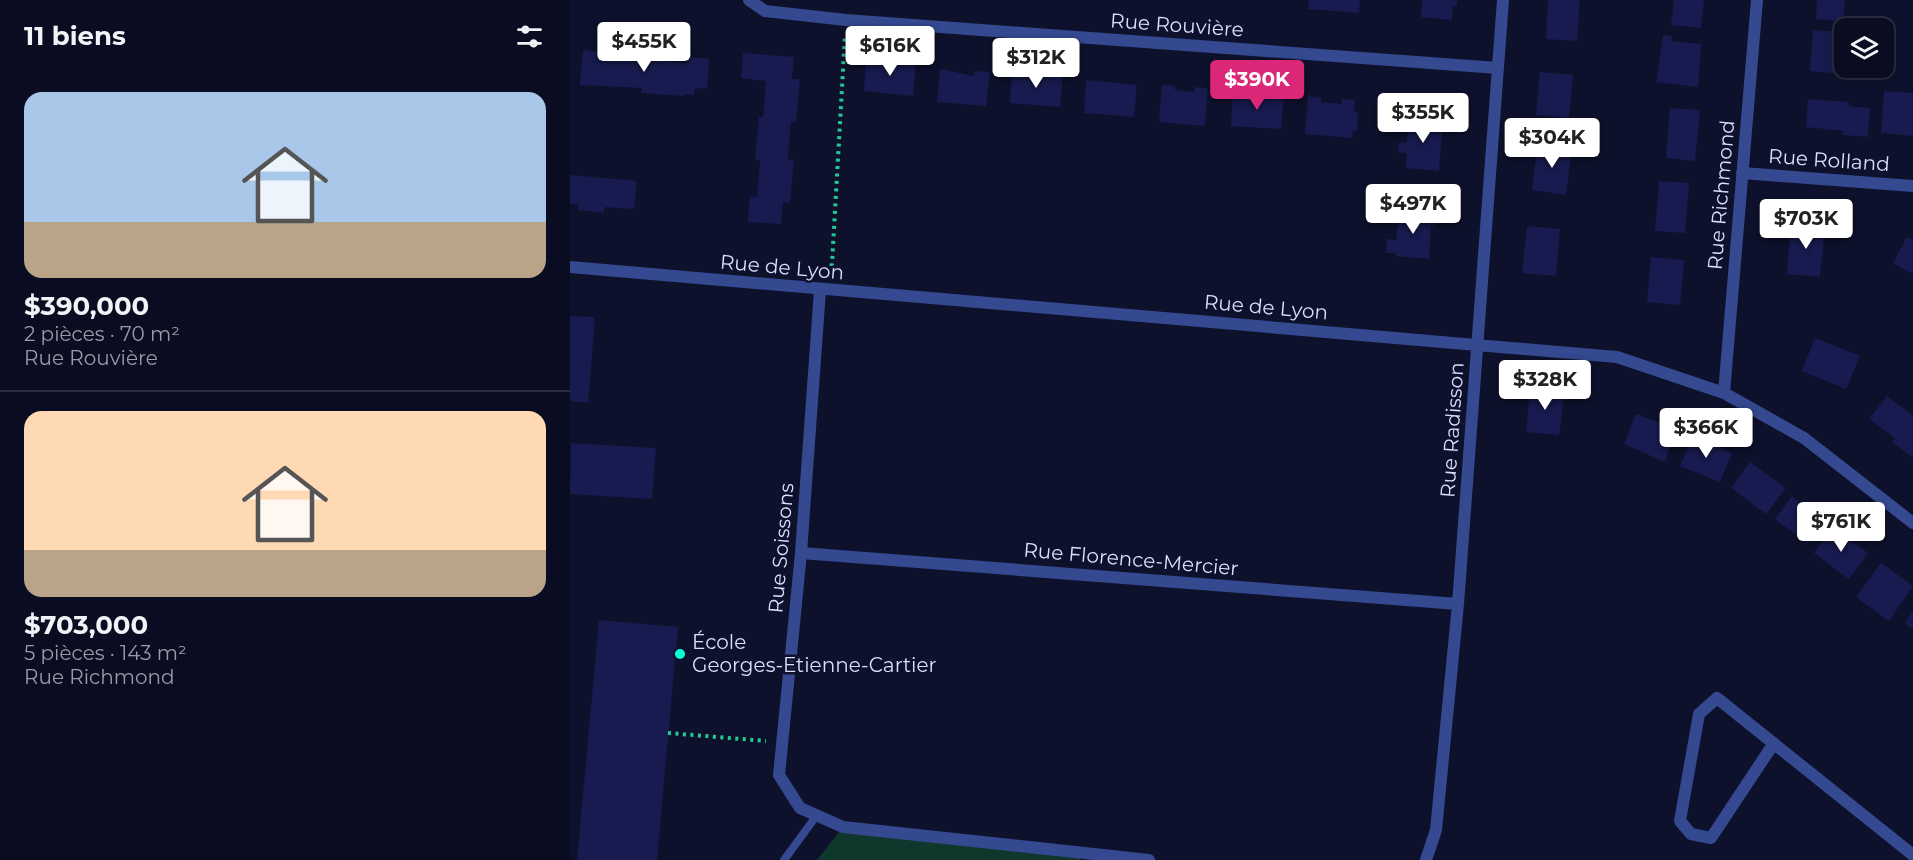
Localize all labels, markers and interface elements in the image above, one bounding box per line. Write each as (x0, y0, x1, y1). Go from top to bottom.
street label: Rue Rouvière (1109, 8, 1245, 42)
map controls (1834, 18, 1894, 78)
button: layers (1834, 18, 1894, 78)
text: 11 biens (24, 20, 126, 52)
icon: filters (513, 20, 546, 53)
pin: $455K (602, 22, 686, 73)
pin: $616K (848, 26, 932, 77)
text: $455K (611, 29, 677, 53)
text: $616K (860, 33, 920, 57)
pin: $312K (994, 38, 1078, 89)
text: $312K (1007, 45, 1065, 69)
pin: $390K (1215, 60, 1299, 111)
text: $390K (1224, 67, 1290, 91)
pin: $355K (1381, 93, 1465, 144)
text: $355K (1392, 100, 1454, 124)
pin: $304K (1510, 118, 1594, 169)
street label: Rue Richmond (1702, 119, 1740, 271)
text: $304K (1519, 125, 1585, 149)
icon: home (231, 131, 339, 239)
street label: Rue Rolland (1767, 144, 1891, 176)
pin: $497K (1371, 184, 1455, 235)
text: $497K (1380, 191, 1446, 215)
pin: $703K (1764, 199, 1848, 250)
text: $703K (1774, 206, 1838, 230)
street label: Rue de Lyon (719, 250, 845, 284)
text: $390,000 (24, 290, 149, 322)
street label: Rue de Lyon (1203, 290, 1329, 324)
text: 2 pièces · 70 m² (24, 322, 180, 346)
text: Rue Rouvière (24, 346, 158, 370)
pin: $328K (1503, 360, 1587, 411)
street label: Rue Radisson (1435, 361, 1469, 499)
text: $328K (1513, 367, 1577, 391)
pin: $366K (1664, 408, 1748, 459)
text: $366K (1674, 415, 1738, 439)
icon: home (231, 450, 339, 558)
street label: Rue Soissons (763, 482, 799, 614)
pin: $761K (1799, 502, 1883, 553)
text: $761K (1811, 509, 1871, 533)
street label: Rue Florence-Mercier (1023, 538, 1239, 580)
text: $703,000 (24, 609, 148, 641)
place label: École Georges-Etienne-Cartier (692, 630, 937, 677)
text: 5 pièces · 143 m² (24, 641, 187, 665)
marker: École Georges-Etienne-Cartier (673, 647, 687, 661)
text: Rue Richmond (24, 665, 175, 689)

